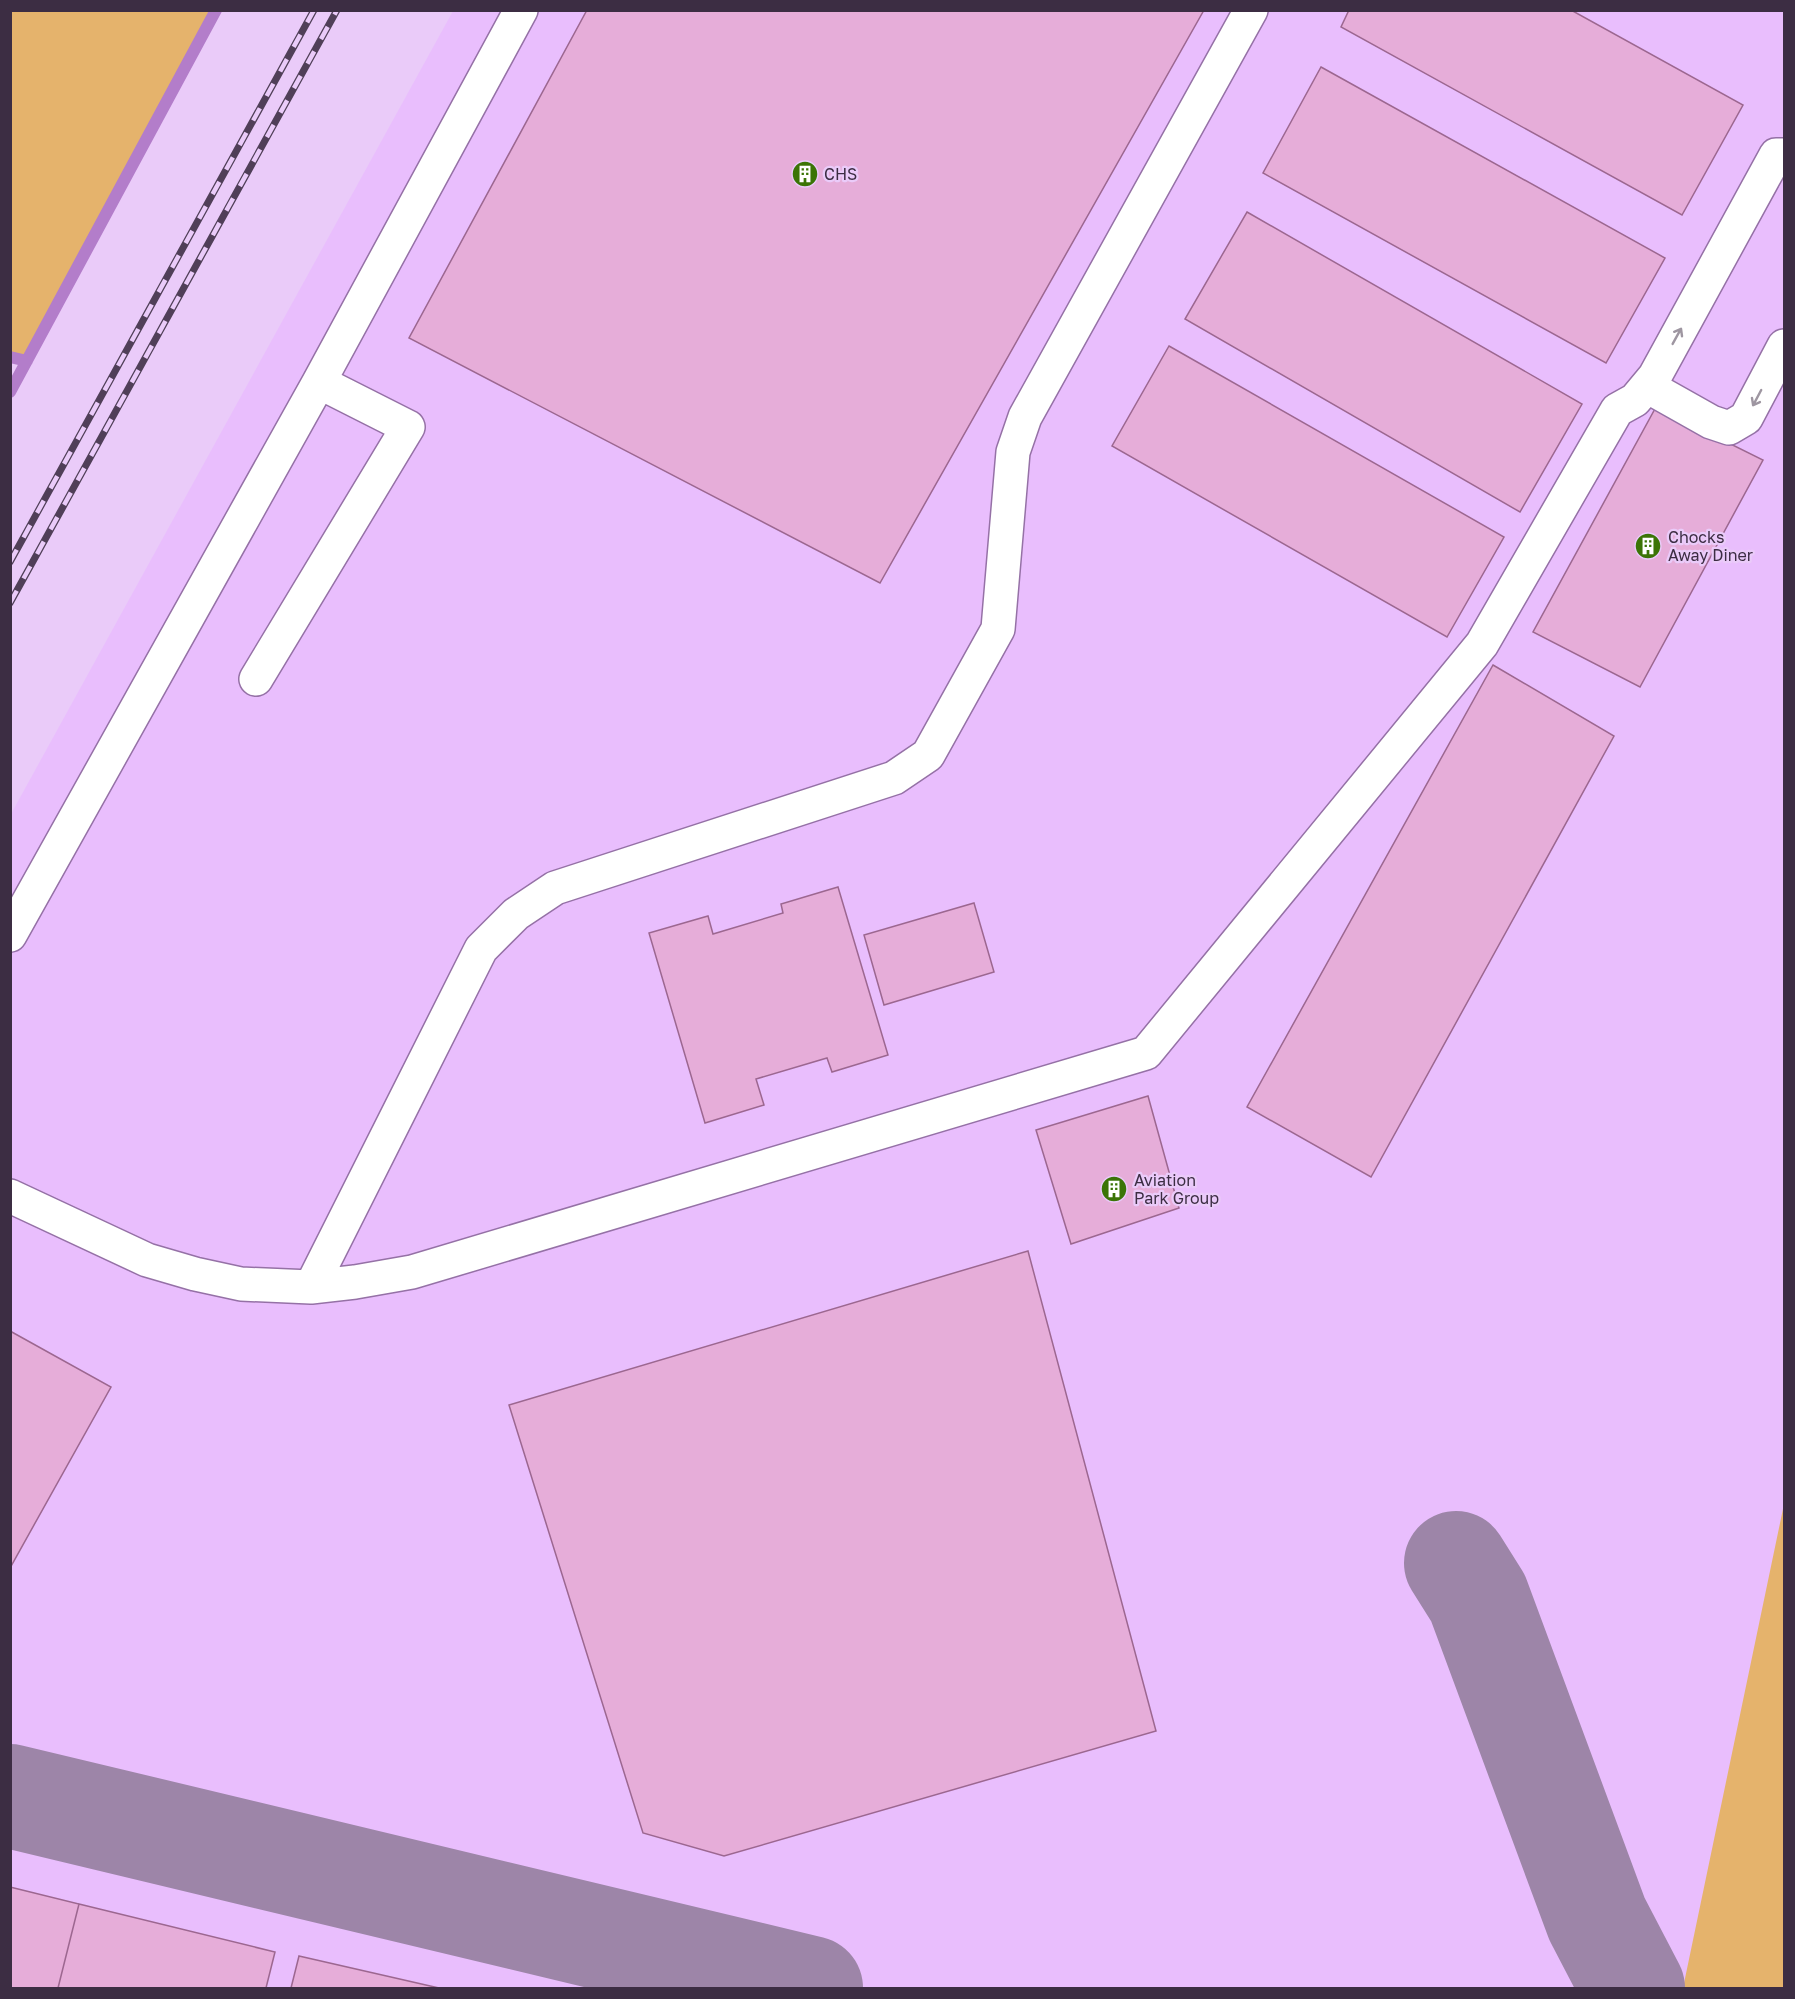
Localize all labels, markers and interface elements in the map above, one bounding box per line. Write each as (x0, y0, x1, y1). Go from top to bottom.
building icon: CHS (790, 159, 820, 189)
place label: CHS (824, 164, 857, 184)
one-way arrow (1672, 328, 1683, 346)
one-way arrow (1751, 389, 1763, 406)
place label: Chocks Away Diner (1668, 527, 1753, 565)
building icon: Chocks Away Diner (1633, 531, 1663, 561)
place label: Aviation Park Group (1134, 1170, 1219, 1208)
building icon: Aviation Park Group (1099, 1174, 1129, 1204)

